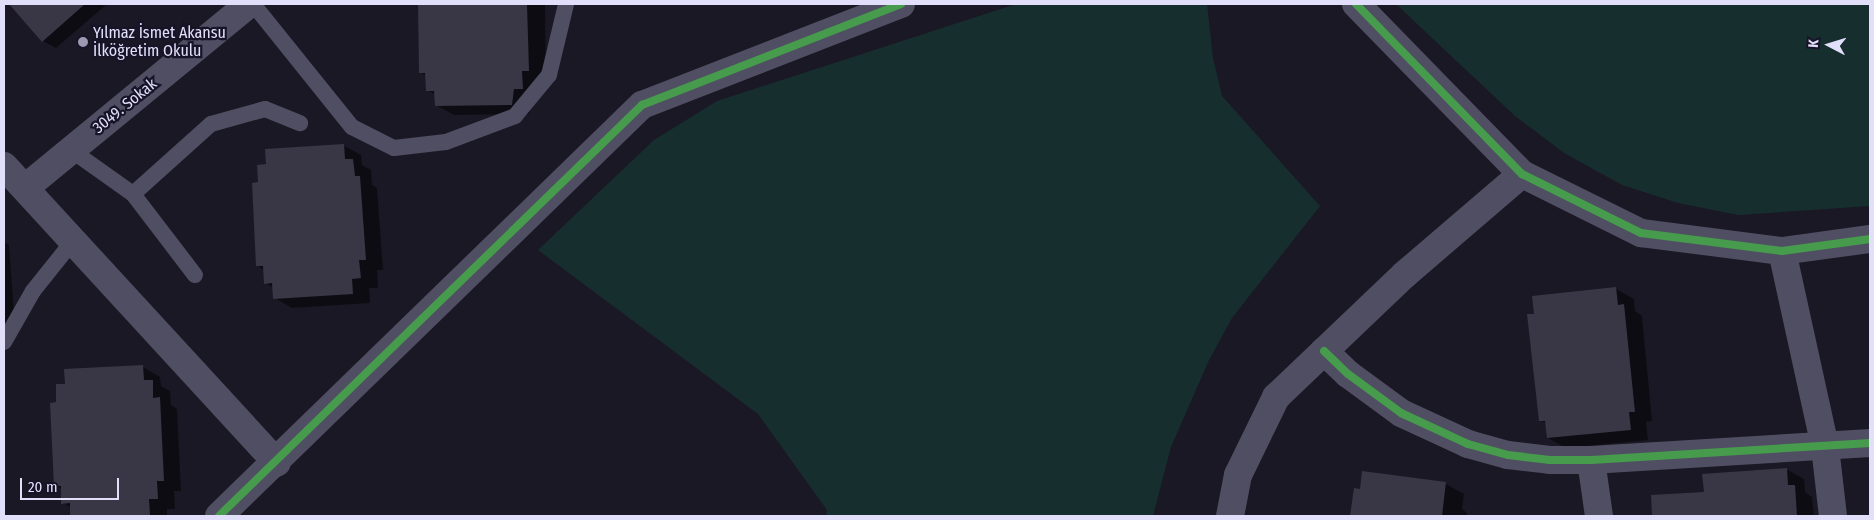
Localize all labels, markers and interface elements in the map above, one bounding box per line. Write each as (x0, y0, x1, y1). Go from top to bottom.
north arrow (1804, 20, 1854, 70)
place label: Yılmaz İsmet Akansu İlköğretim Okulu (93, 23, 226, 61)
marker: Yılmaz İsmet Akansu İlköğretim Okulu (77, 36, 89, 48)
text: K (1805, 39, 1822, 48)
street label: 3049. Sokak (89, 74, 161, 138)
scale bar (22, 468, 121, 500)
text: 20 m (28, 478, 58, 496)

